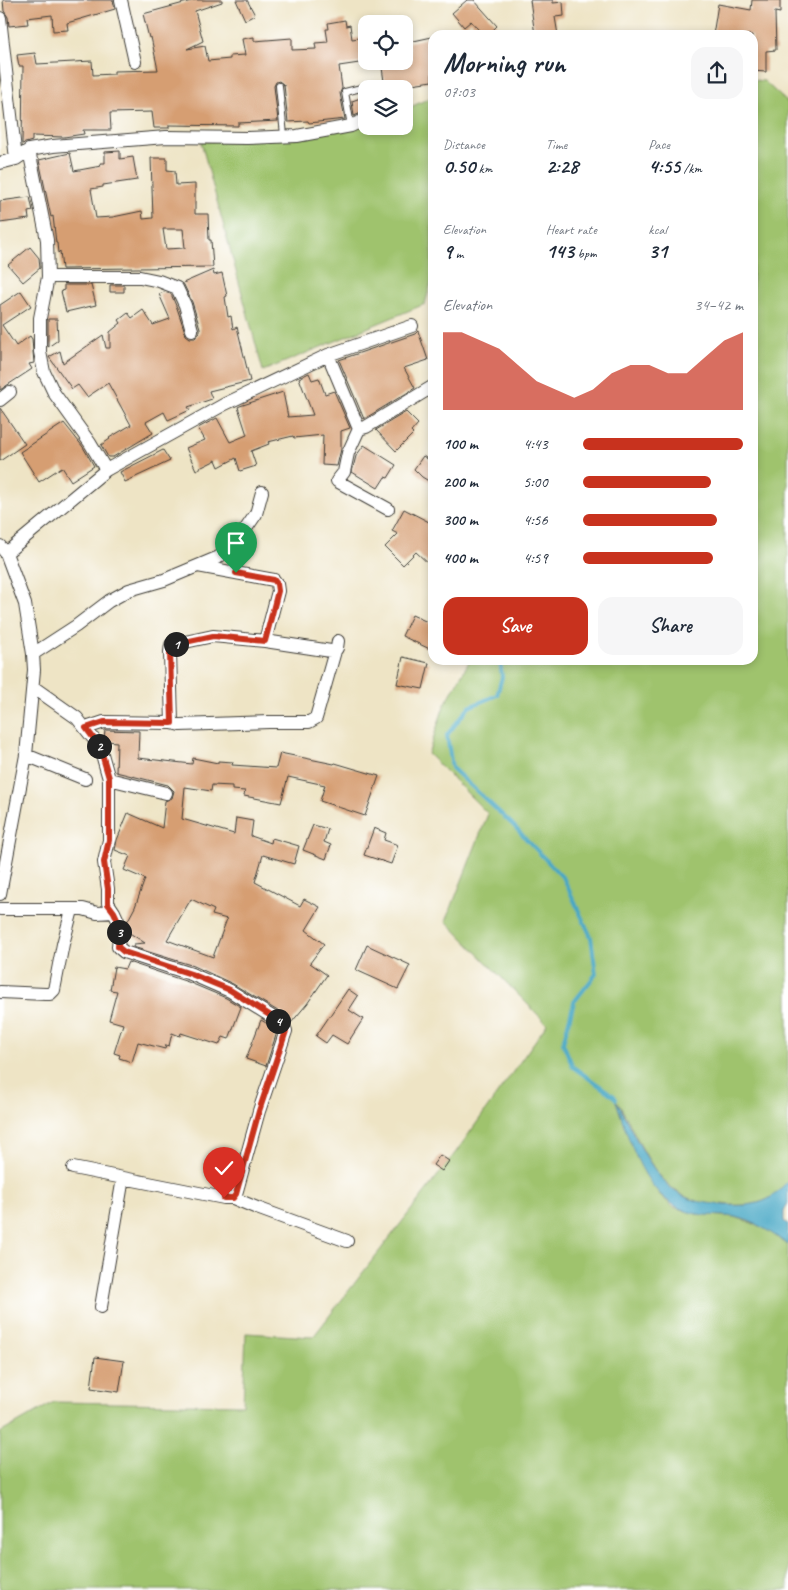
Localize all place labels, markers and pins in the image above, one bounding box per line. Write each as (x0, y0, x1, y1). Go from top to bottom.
pin (215, 522, 257, 573)
pin: 1 (164, 632, 188, 656)
pin: 2 (86, 734, 112, 758)
pin: 3 (106, 920, 132, 944)
pin: 4 (266, 1008, 290, 1034)
pin (203, 1147, 245, 1198)

